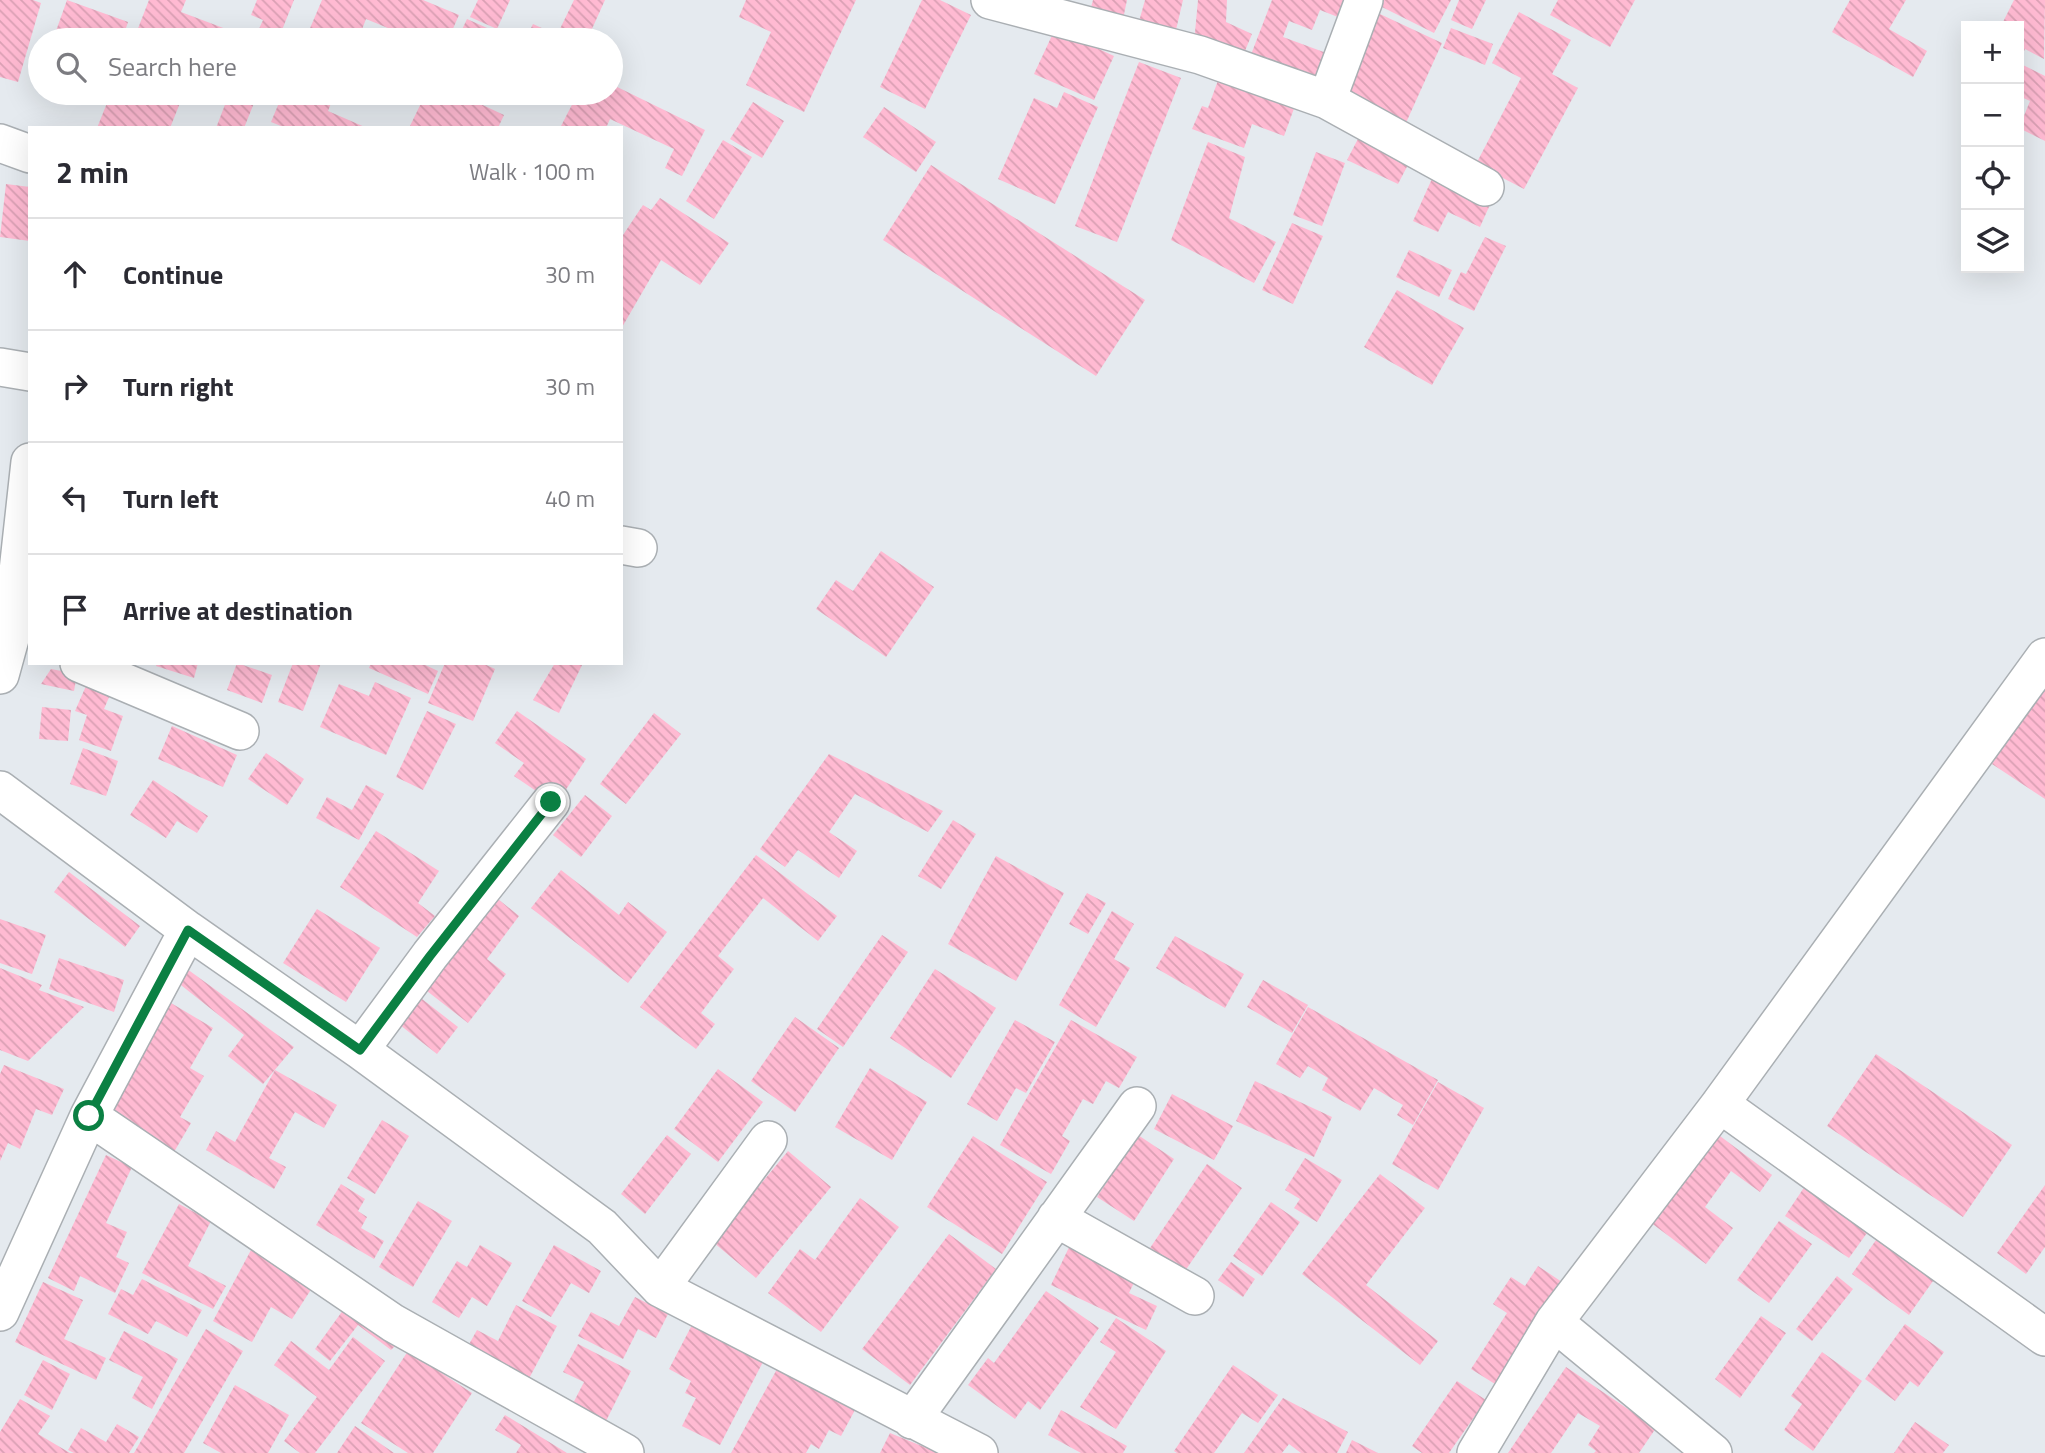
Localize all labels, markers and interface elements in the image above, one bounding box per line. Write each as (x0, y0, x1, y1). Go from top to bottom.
map controls (1961, 21, 2024, 273)
button: + (1961, 21, 2024, 84)
search box (28, 28, 623, 105)
text: Search here (108, 47, 237, 86)
icon: search (52, 48, 90, 86)
button: − (1961, 84, 2024, 147)
button: locate (1961, 147, 2024, 210)
text: 2 min (56, 149, 129, 195)
text: Walk · 100 m (469, 154, 595, 189)
button: layers (1961, 210, 2024, 273)
icon: ahead (56, 255, 94, 293)
text: Continue (123, 255, 223, 294)
text: 30 m (545, 257, 595, 292)
icon: right (56, 367, 94, 405)
text: Turn right (123, 367, 234, 406)
text: 30 m (545, 369, 595, 404)
icon: left (56, 479, 94, 517)
text: Turn left (123, 479, 218, 518)
text: 40 m (545, 481, 595, 516)
icon: arrive (56, 591, 94, 629)
text: Arrive at destination (123, 591, 353, 630)
route end (535, 786, 566, 817)
route start (73, 1100, 104, 1131)

